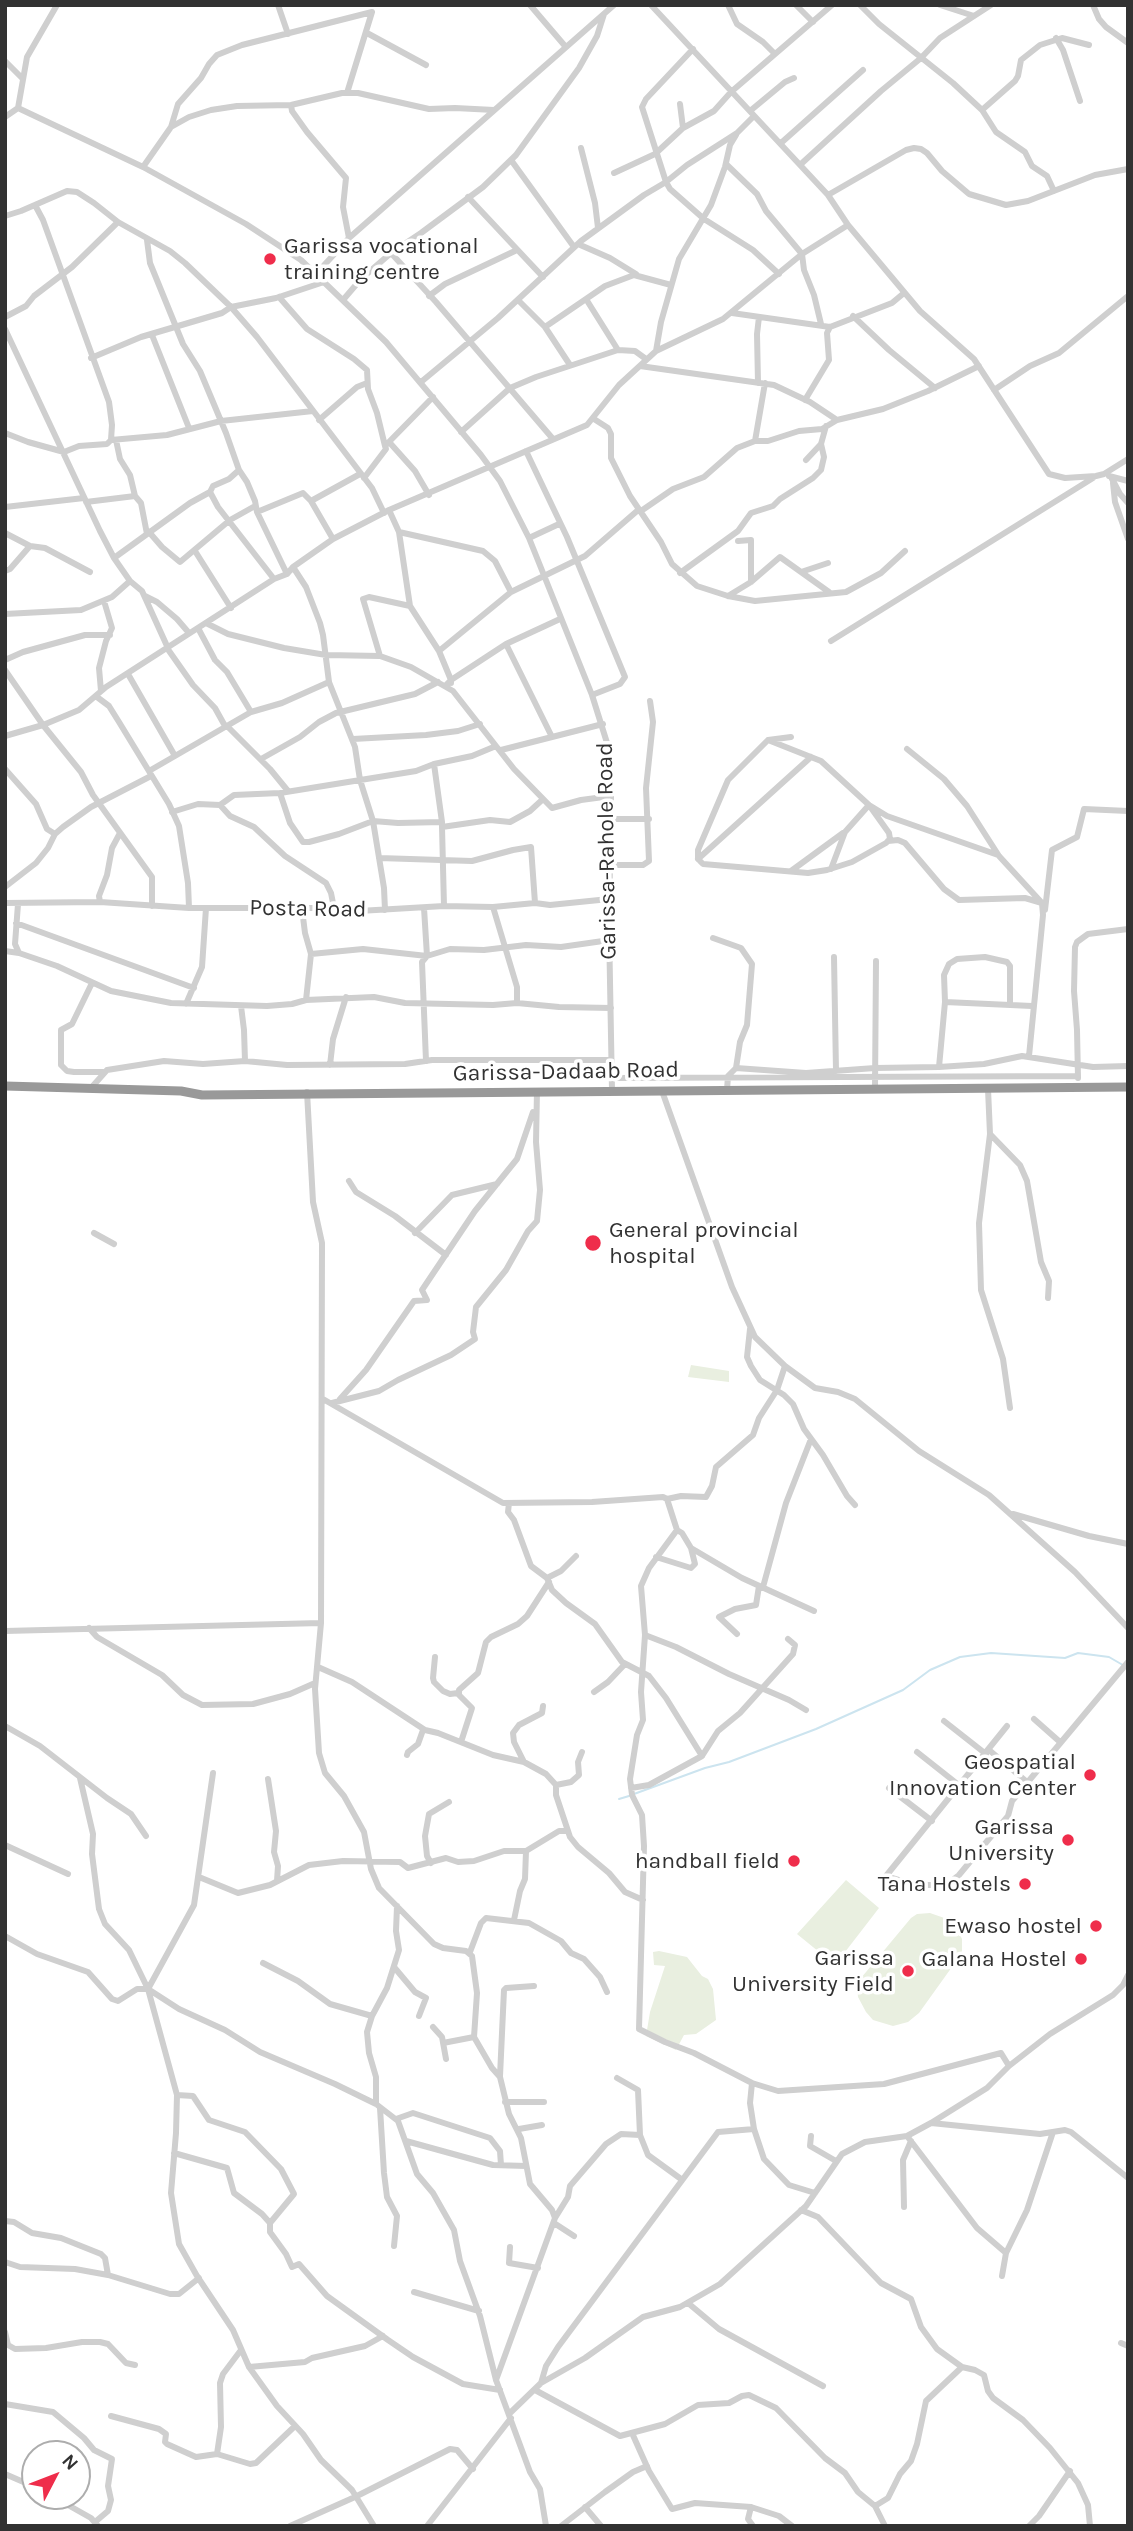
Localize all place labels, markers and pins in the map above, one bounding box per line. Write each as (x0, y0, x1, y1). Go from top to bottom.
place label: Garissa vocational training centre (284, 232, 479, 286)
marker: Garissa vocational training centre (262, 251, 278, 267)
place label: General provincial hospital (609, 1216, 799, 1270)
marker: General provincial hospital (583, 1233, 603, 1253)
place label: Geospatial Innovation Center (889, 1748, 1076, 1802)
marker: Geospatial Innovation Center (1082, 1767, 1098, 1783)
place label: Garissa University (948, 1813, 1054, 1867)
marker: Garissa University (1060, 1832, 1076, 1848)
place label: handball field (635, 1847, 780, 1875)
marker: handball field (786, 1853, 802, 1869)
place label: Tana Hostels (878, 1870, 1011, 1898)
marker: Tana Hostels (1017, 1876, 1033, 1892)
place label: Ewaso hostel (944, 1912, 1082, 1940)
marker: Ewaso hostel (1088, 1918, 1104, 1934)
place label: Garissa University Field (732, 1944, 894, 1998)
place label: Galana Hostel (921, 1945, 1067, 1973)
marker: Galana Hostel (1073, 1951, 1089, 1967)
marker: Garissa University Field (900, 1963, 916, 1979)

